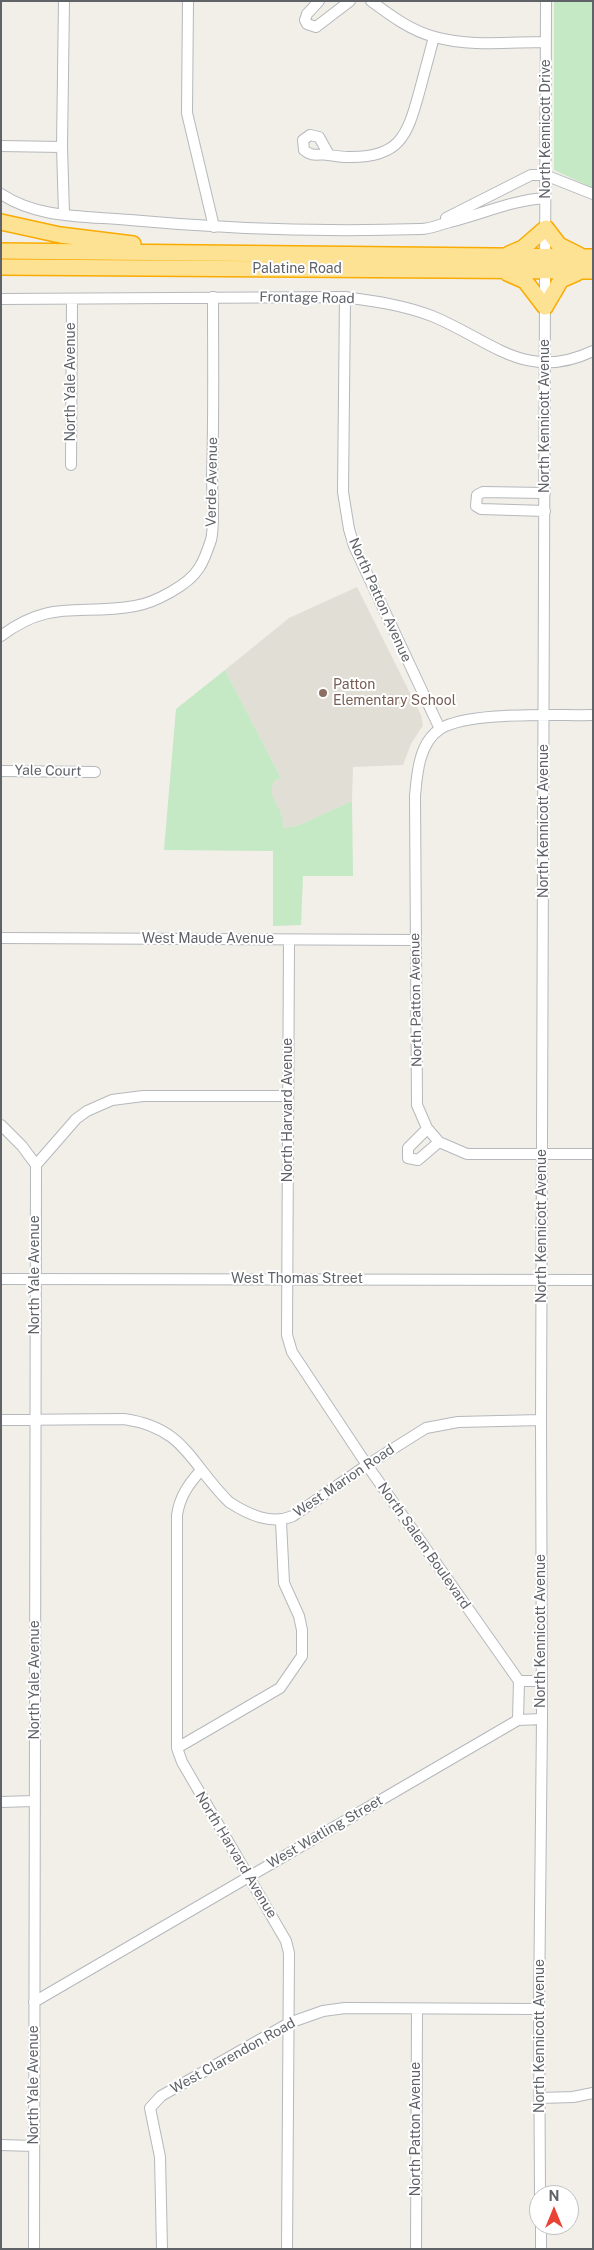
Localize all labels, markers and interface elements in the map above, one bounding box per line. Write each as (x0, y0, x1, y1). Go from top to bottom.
street label: North Kennicott Drive (538, 59, 554, 199)
street label: Palatine Road (252, 261, 342, 277)
street label: Frontage Road (259, 289, 355, 307)
street label: North Yale Avenue (63, 322, 79, 442)
street label: North Kennicott Avenue (537, 339, 553, 493)
street label: Verde Avenue (203, 437, 221, 527)
street label: North Patton Avenue (345, 535, 415, 665)
place label: Patton Elementary School (333, 677, 456, 710)
marker: Patton Elementary School (317, 687, 329, 699)
street label: North Kennicott Avenue (536, 744, 552, 898)
street label: Yale Court (14, 762, 82, 780)
street label: West Maude Avenue (142, 931, 274, 947)
street label: North Patton Avenue (406, 933, 426, 1067)
street label: North Harvard Avenue (280, 1038, 296, 1182)
street label: North Kennicott Avenue (534, 1149, 550, 1303)
street label: North Yale Avenue (27, 1215, 43, 1335)
street label: West Thomas Street (231, 1271, 363, 1287)
street label: West Marion Road (290, 1441, 398, 1521)
street label: North Salem Boulevard (374, 1480, 474, 1612)
street label: North Kennicott Avenue (533, 1554, 549, 1708)
street label: North Yale Avenue (27, 1620, 43, 1740)
street label: North Harvard Avenue (192, 1789, 280, 1921)
street label: West Watling Street (264, 1792, 386, 1872)
street label: North Kennicott Avenue (532, 1959, 548, 2113)
street label: West Clarendon Road (168, 2015, 298, 2097)
street label: North Yale Avenue (26, 2025, 42, 2145)
street label: North Patton Avenue (408, 2062, 424, 2196)
north arrow (529, 2185, 579, 2235)
text: N (549, 2188, 559, 2204)

